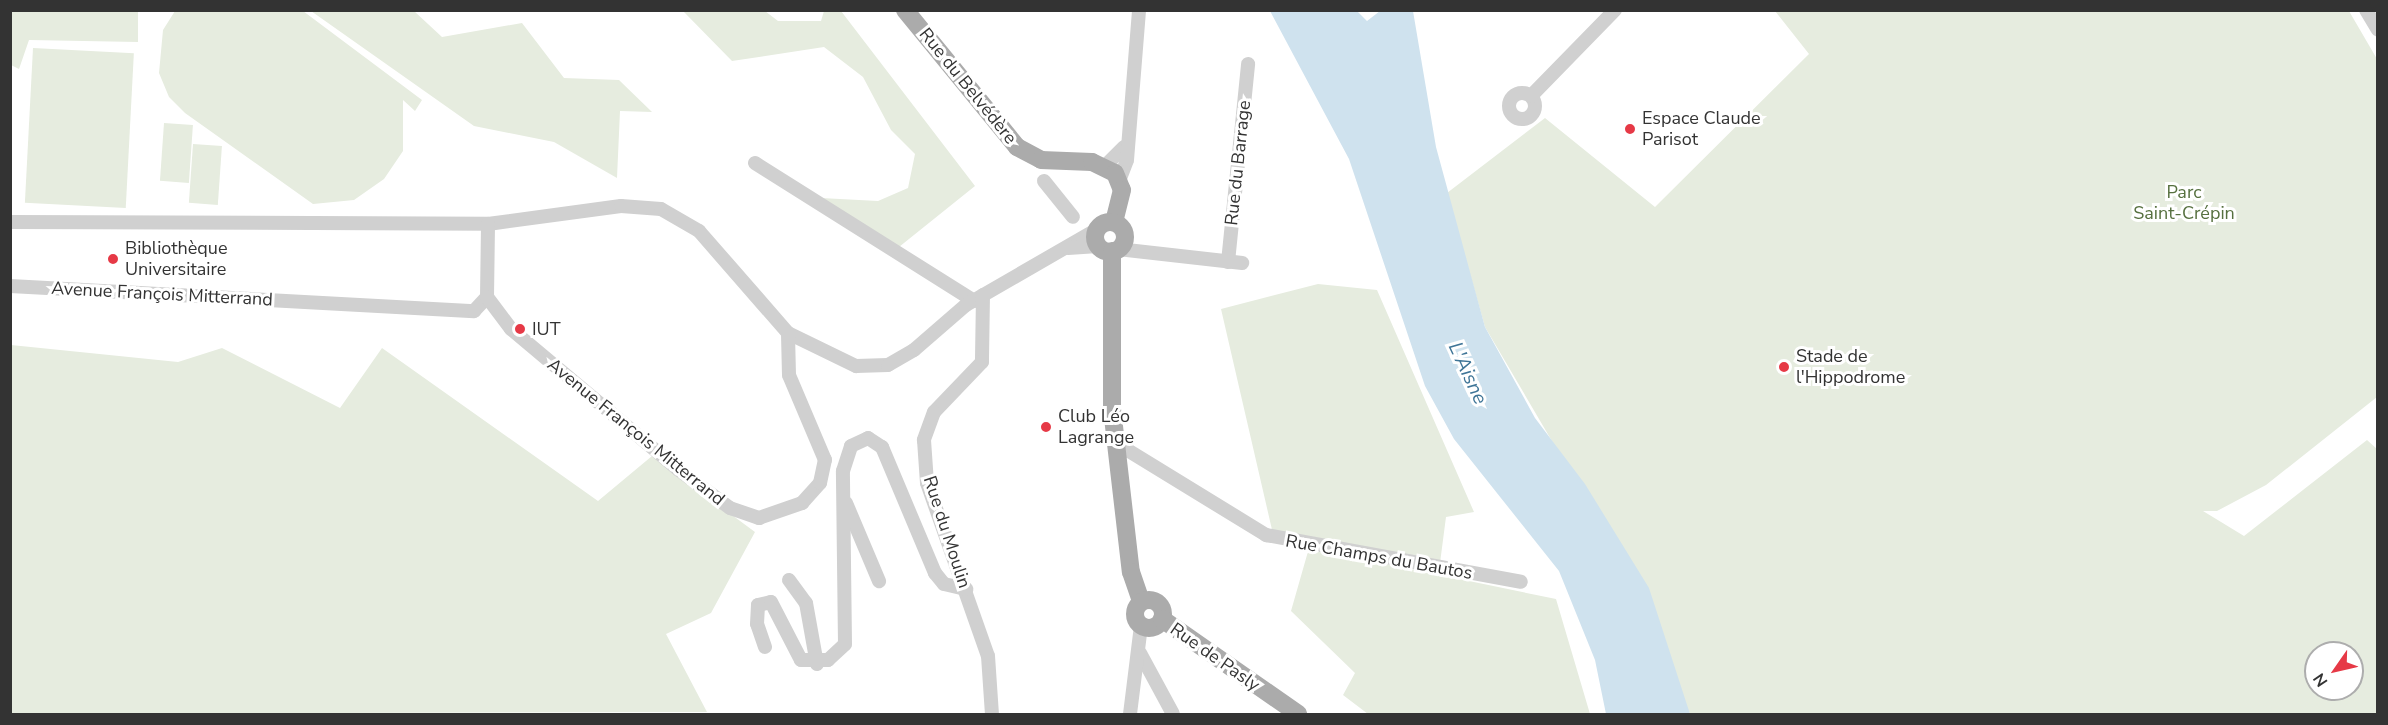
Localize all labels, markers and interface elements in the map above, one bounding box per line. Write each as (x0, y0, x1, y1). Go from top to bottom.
street label: Rue du Belvédère (915, 24, 1021, 148)
street label: Rue du Barrage (1221, 99, 1255, 227)
place label: Espace Claude Parisot (1642, 108, 1761, 150)
marker: Espace Claude Parisot (1623, 122, 1637, 136)
park label: Parc Saint-Crépin (2133, 182, 2235, 224)
place label: Bibliothèque Universitaire (125, 238, 228, 280)
marker: Bibliothèque Universitaire (106, 252, 120, 266)
street label: Avenue François Mitterrand (51, 277, 273, 311)
place label: IUT (532, 318, 561, 340)
marker: IUT (513, 322, 527, 336)
water label: L'Aisne (1443, 338, 1493, 408)
place label: Stade de l'Hippodrome (1796, 346, 1905, 388)
street label: Avenue François Mitterrand (543, 354, 729, 510)
marker: Stade de l'Hippodrome (1777, 360, 1791, 374)
place label: Club Léo Lagrange (1058, 406, 1134, 448)
marker: Club Léo Lagrange (1039, 420, 1053, 434)
street label: Rue du Moulin (919, 473, 975, 591)
street label: Rue Champs du Bautos (1284, 530, 1474, 584)
street label: Rue de Pasly (1166, 618, 1264, 696)
north arrow (2304, 641, 2364, 701)
text: N (2308, 669, 2333, 691)

